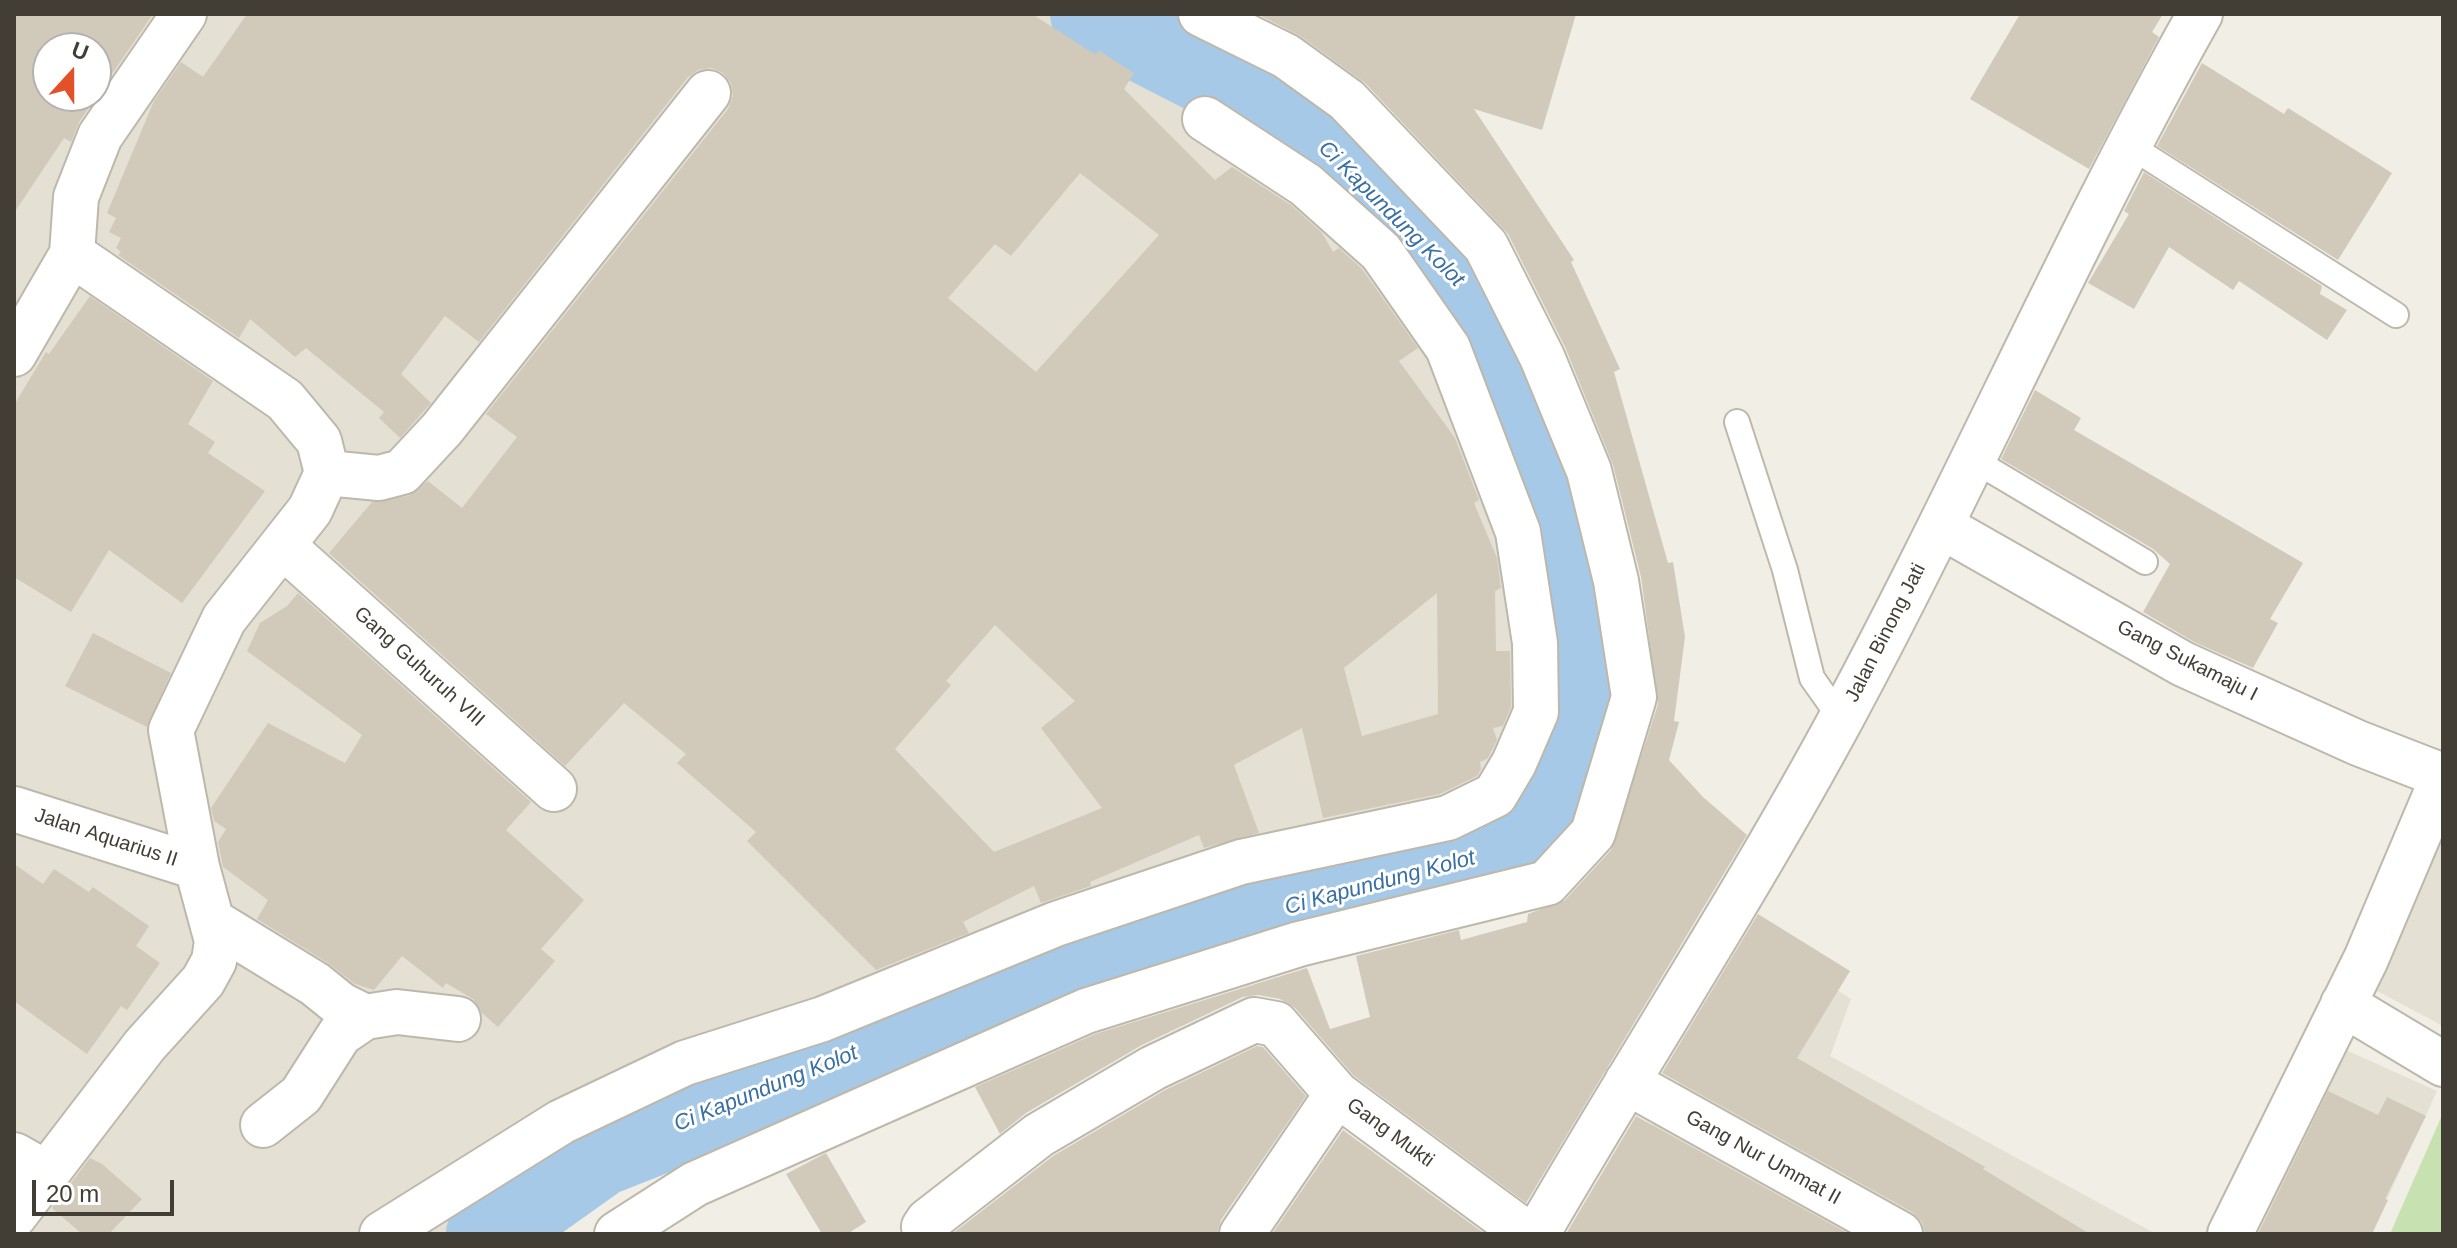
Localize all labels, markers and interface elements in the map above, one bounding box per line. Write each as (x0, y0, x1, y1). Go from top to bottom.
north arrow (32, 32, 112, 112)
text: U (68, 36, 92, 66)
water label: Ci Kapundung Kolot (1312, 135, 1470, 293)
street label: Jalan Binong Jati (1841, 560, 1931, 706)
street label: Gang Guhuruh VIII (349, 602, 489, 732)
street label: Gang Sukamaju I (2113, 615, 2261, 707)
street label: Jalan Aquarius II (31, 804, 181, 872)
water label: Ci Kapundung Kolot (1282, 845, 1478, 921)
water label: Ci Kapundung Kolot (670, 1040, 862, 1138)
street label: Gang Mukti (1342, 1093, 1438, 1173)
street label: Gang Nur Ummat II (1681, 1105, 1845, 1211)
scale bar (36, 1164, 178, 1214)
text: 20 m (46, 1180, 99, 1207)

